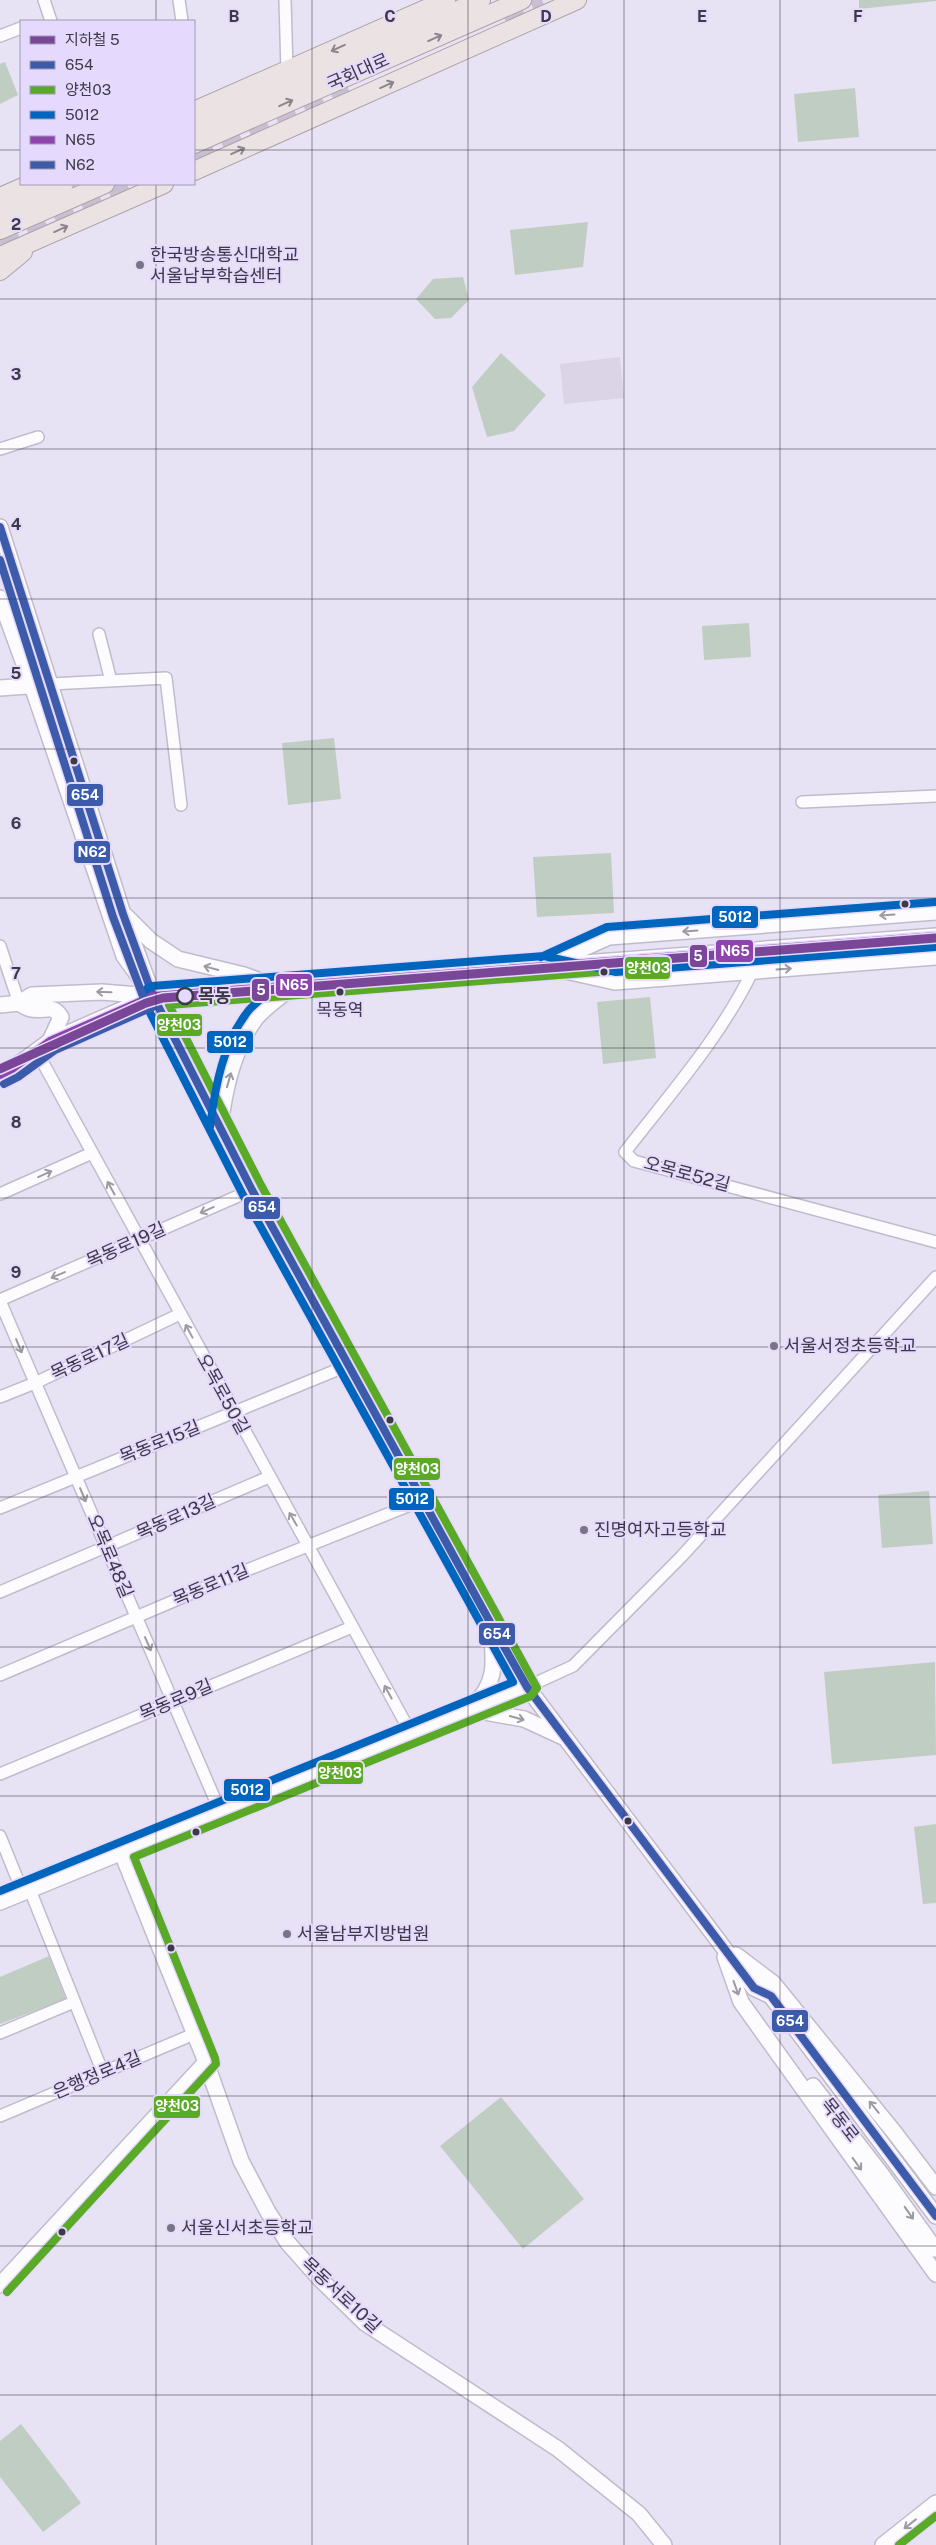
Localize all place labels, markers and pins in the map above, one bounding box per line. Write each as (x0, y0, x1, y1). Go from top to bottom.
place label: 한국방송통신대학교 서울남부학습센터 (150, 244, 299, 286)
marker: 한국방송통신대학교 서울남부학습센터 (134, 259, 146, 271)
unlabelled marker (69, 756, 79, 766)
unlabelled marker (900, 899, 910, 909)
unlabelled marker (599, 967, 609, 977)
place label: 목동 (198, 985, 231, 1006)
marker: 목동 (176, 987, 194, 1005)
marker: 목동역 (335, 987, 345, 997)
place label: 목동역 (317, 1000, 363, 1020)
place label: 서울서정초등학교 (784, 1335, 916, 1356)
marker: 서울서정초등학교 (768, 1340, 780, 1352)
unlabelled marker (385, 1415, 395, 1425)
place label: 진명여자고등학교 (594, 1519, 726, 1540)
marker: 진명여자고등학교 (578, 1524, 590, 1536)
unlabelled marker (623, 1816, 633, 1826)
unlabelled marker (191, 1827, 201, 1837)
place label: 서울남부지방법원 (297, 1923, 429, 1944)
marker: 서울남부지방법원 (281, 1928, 293, 1940)
unlabelled marker (166, 1943, 176, 1953)
place label: 서울신서초등학교 (181, 2217, 313, 2238)
marker: 서울신서초등학교 (165, 2222, 177, 2234)
unlabelled marker (57, 2227, 67, 2237)

